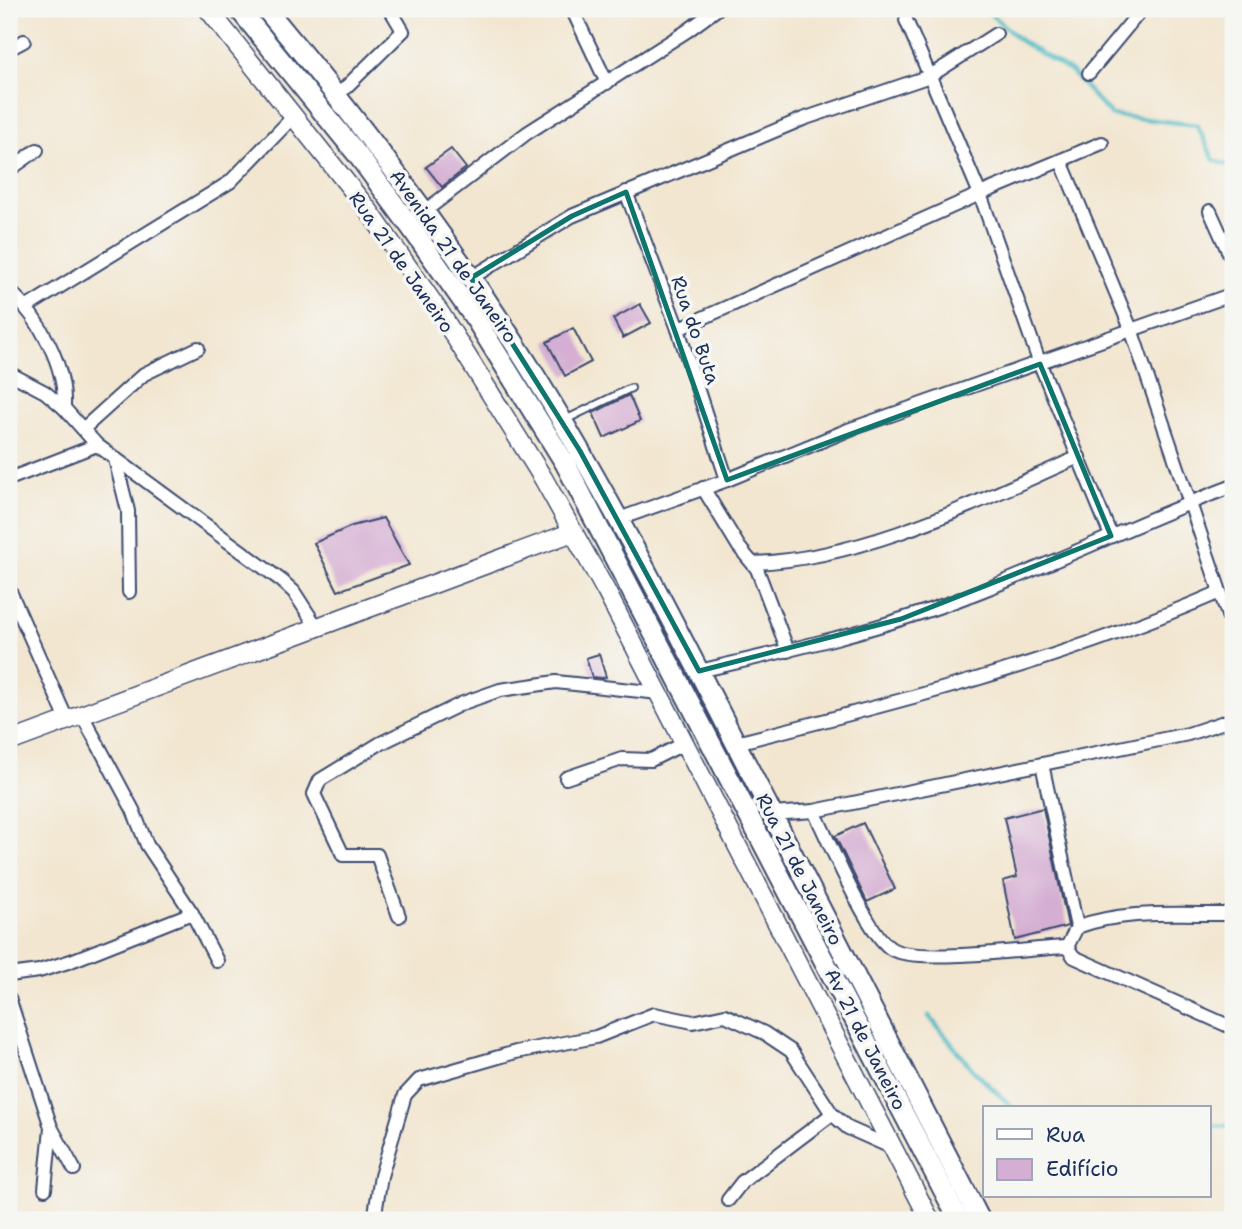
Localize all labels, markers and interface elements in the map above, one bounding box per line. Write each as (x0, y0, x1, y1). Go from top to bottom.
street label: Avenida 21 de Janeiro (384, 165, 523, 348)
street label: Rua 21 de Janeiro (343, 187, 460, 338)
street label: Rua do Buta (665, 273, 726, 388)
street label: Rua 21 de Janeiro (750, 789, 849, 949)
street label: Av 21 de Janeiro (819, 964, 912, 1114)
legend (983, 1106, 1210, 1198)
text: Rua (1046, 1121, 1085, 1149)
text: Edifício (1046, 1155, 1118, 1183)

